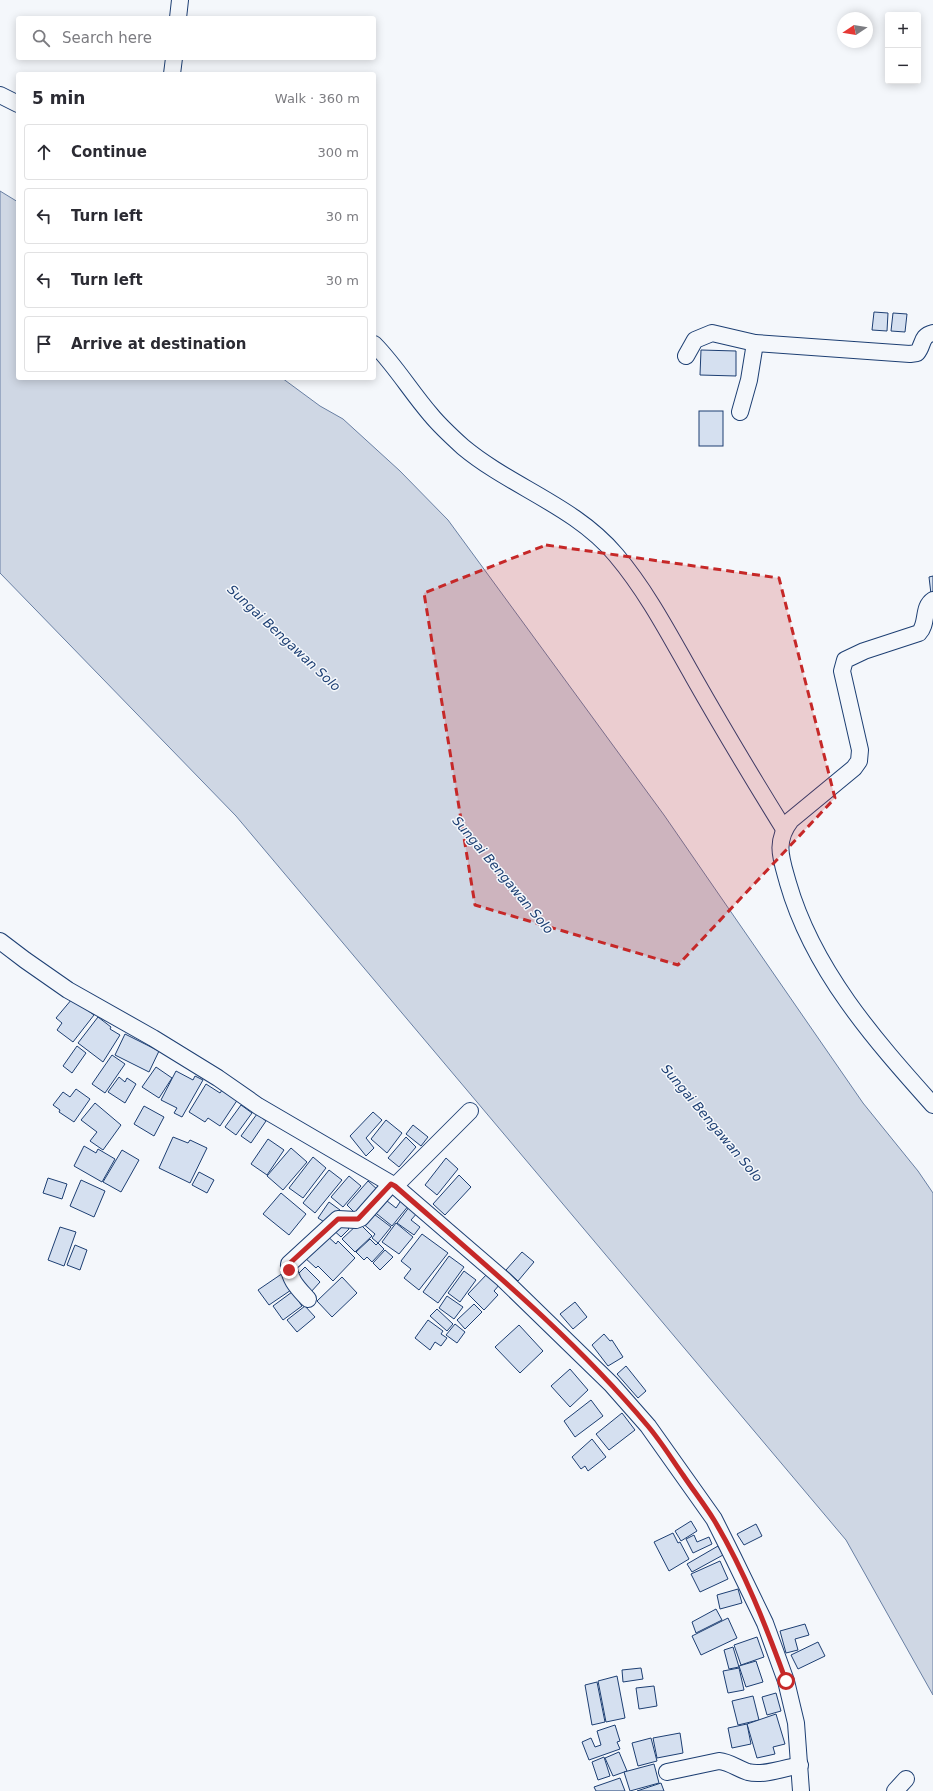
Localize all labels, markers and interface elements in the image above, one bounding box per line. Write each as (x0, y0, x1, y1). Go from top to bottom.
north arrow (837, 12, 873, 48)
map controls (885, 12, 921, 84)
button: + (885, 12, 921, 48)
search box (16, 16, 376, 60)
icon: search (30, 27, 52, 49)
text: Search here (62, 29, 152, 47)
button: − (885, 48, 921, 84)
text: 5 min (32, 88, 85, 108)
text: Walk · 360 m (275, 91, 360, 106)
icon: ahead (33, 141, 55, 163)
text: Continue (71, 143, 147, 161)
text: 300 m (317, 145, 359, 160)
icon: left (33, 205, 55, 227)
text: Turn left (71, 207, 143, 225)
text: 30 m (326, 209, 359, 224)
icon: left (33, 269, 55, 291)
text: Turn left (71, 271, 143, 289)
text: 30 m (326, 273, 359, 288)
icon: arrive (33, 333, 55, 355)
text: Arrive at destination (71, 335, 246, 353)
water label: Sungai Bengawan Solo (224, 582, 344, 694)
water label: Sungai Bengawan Solo (449, 813, 557, 937)
water label: Sungai Bengawan Solo (658, 1061, 766, 1185)
route end (280, 1261, 298, 1279)
route start (777, 1672, 795, 1690)

